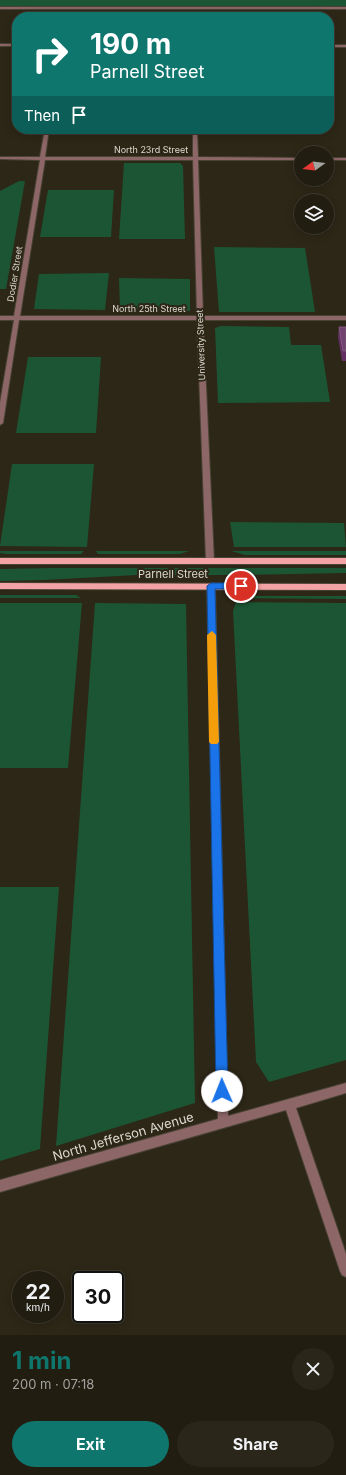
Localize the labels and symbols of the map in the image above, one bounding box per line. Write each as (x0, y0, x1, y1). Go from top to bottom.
street label: North 23rd Street (114, 144, 188, 155)
north arrow (294, 146, 334, 186)
street label: Dodier Street (5, 245, 24, 303)
street label: North 25th Street (112, 303, 186, 314)
street label: University Street (194, 309, 207, 381)
street label: Parnell Street (138, 567, 208, 581)
pin (224, 569, 258, 603)
position arrow (201, 1070, 243, 1112)
street label: North Jefferson Avenue (51, 1108, 195, 1164)
speed limit sign: 30 (72, 1271, 124, 1323)

